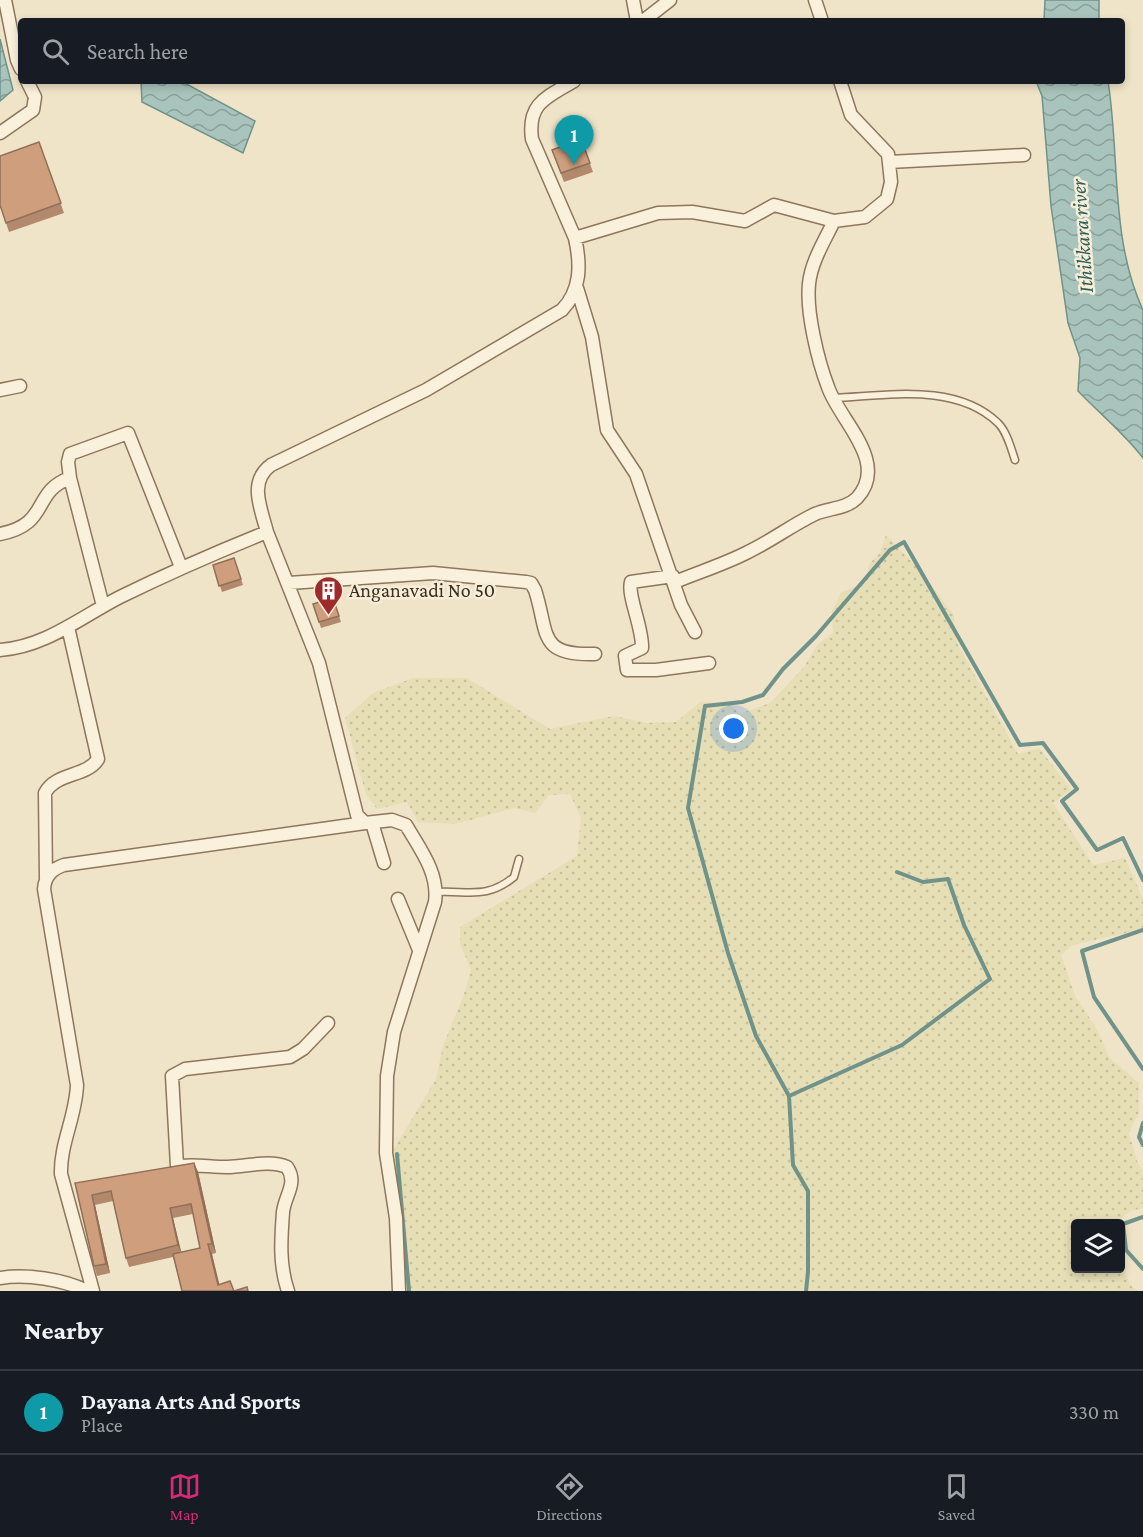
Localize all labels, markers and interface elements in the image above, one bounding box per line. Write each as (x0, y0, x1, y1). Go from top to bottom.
search box (18, 18, 1125, 84)
icon: search (39, 35, 72, 68)
text: Search here (87, 39, 188, 64)
pin: 1 (554, 116, 594, 165)
water label: Ithikkara river (1066, 178, 1098, 294)
building icon: Anganavadi No 50 (312, 574, 344, 616)
place label: Anganavadi No 50 (349, 579, 495, 602)
your location (719, 714, 748, 743)
map controls (1071, 1219, 1125, 1273)
button: layers (1071, 1219, 1125, 1273)
text: Nearby (24, 1316, 103, 1345)
text: Dayana Arts And Sports (81, 1389, 300, 1414)
text: 1 (40, 1401, 47, 1423)
text: 330 m (1069, 1401, 1119, 1423)
text: Place (81, 1414, 123, 1436)
tab: Map (168, 1470, 201, 1523)
tab: Directions (536, 1470, 602, 1523)
tab: Saved (938, 1470, 975, 1523)

